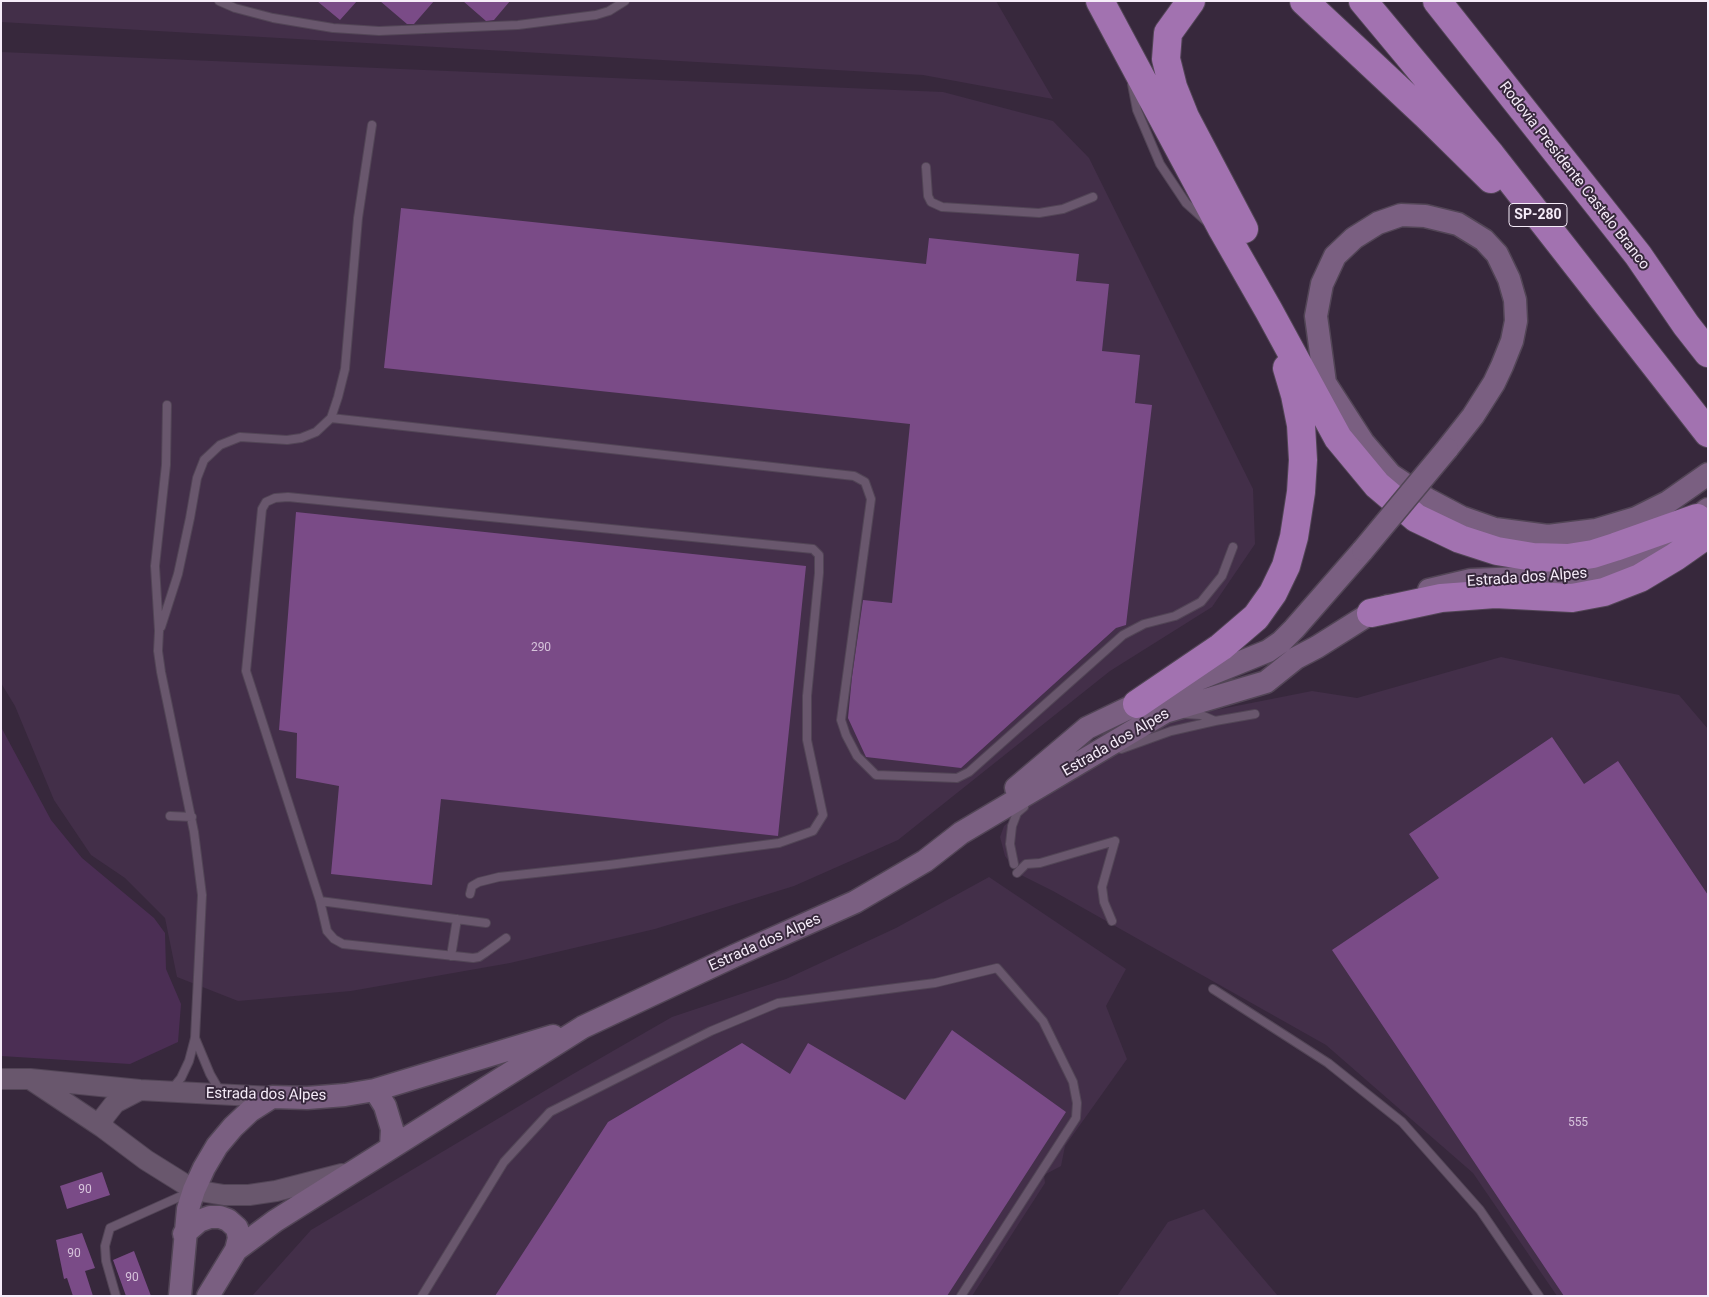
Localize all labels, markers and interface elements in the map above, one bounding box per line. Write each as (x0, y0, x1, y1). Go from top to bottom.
street label: Rodovia Presidente Castelo Branco (1495, 78, 1653, 274)
road number: SP-280 (1509, 204, 1567, 226)
street label: Estrada dos Alpes (1466, 565, 1588, 591)
house number: 290 (531, 641, 551, 655)
street label: Estrada dos Alpes (1059, 705, 1173, 781)
street label: Estrada dos Alpes (706, 910, 824, 976)
street label: Estrada dos Alpes (206, 1085, 326, 1105)
house number: 555 (1568, 1116, 1588, 1130)
house number: 90 (78, 1183, 92, 1197)
house number: 90 (67, 1247, 81, 1261)
house number: 90 (125, 1271, 139, 1285)

